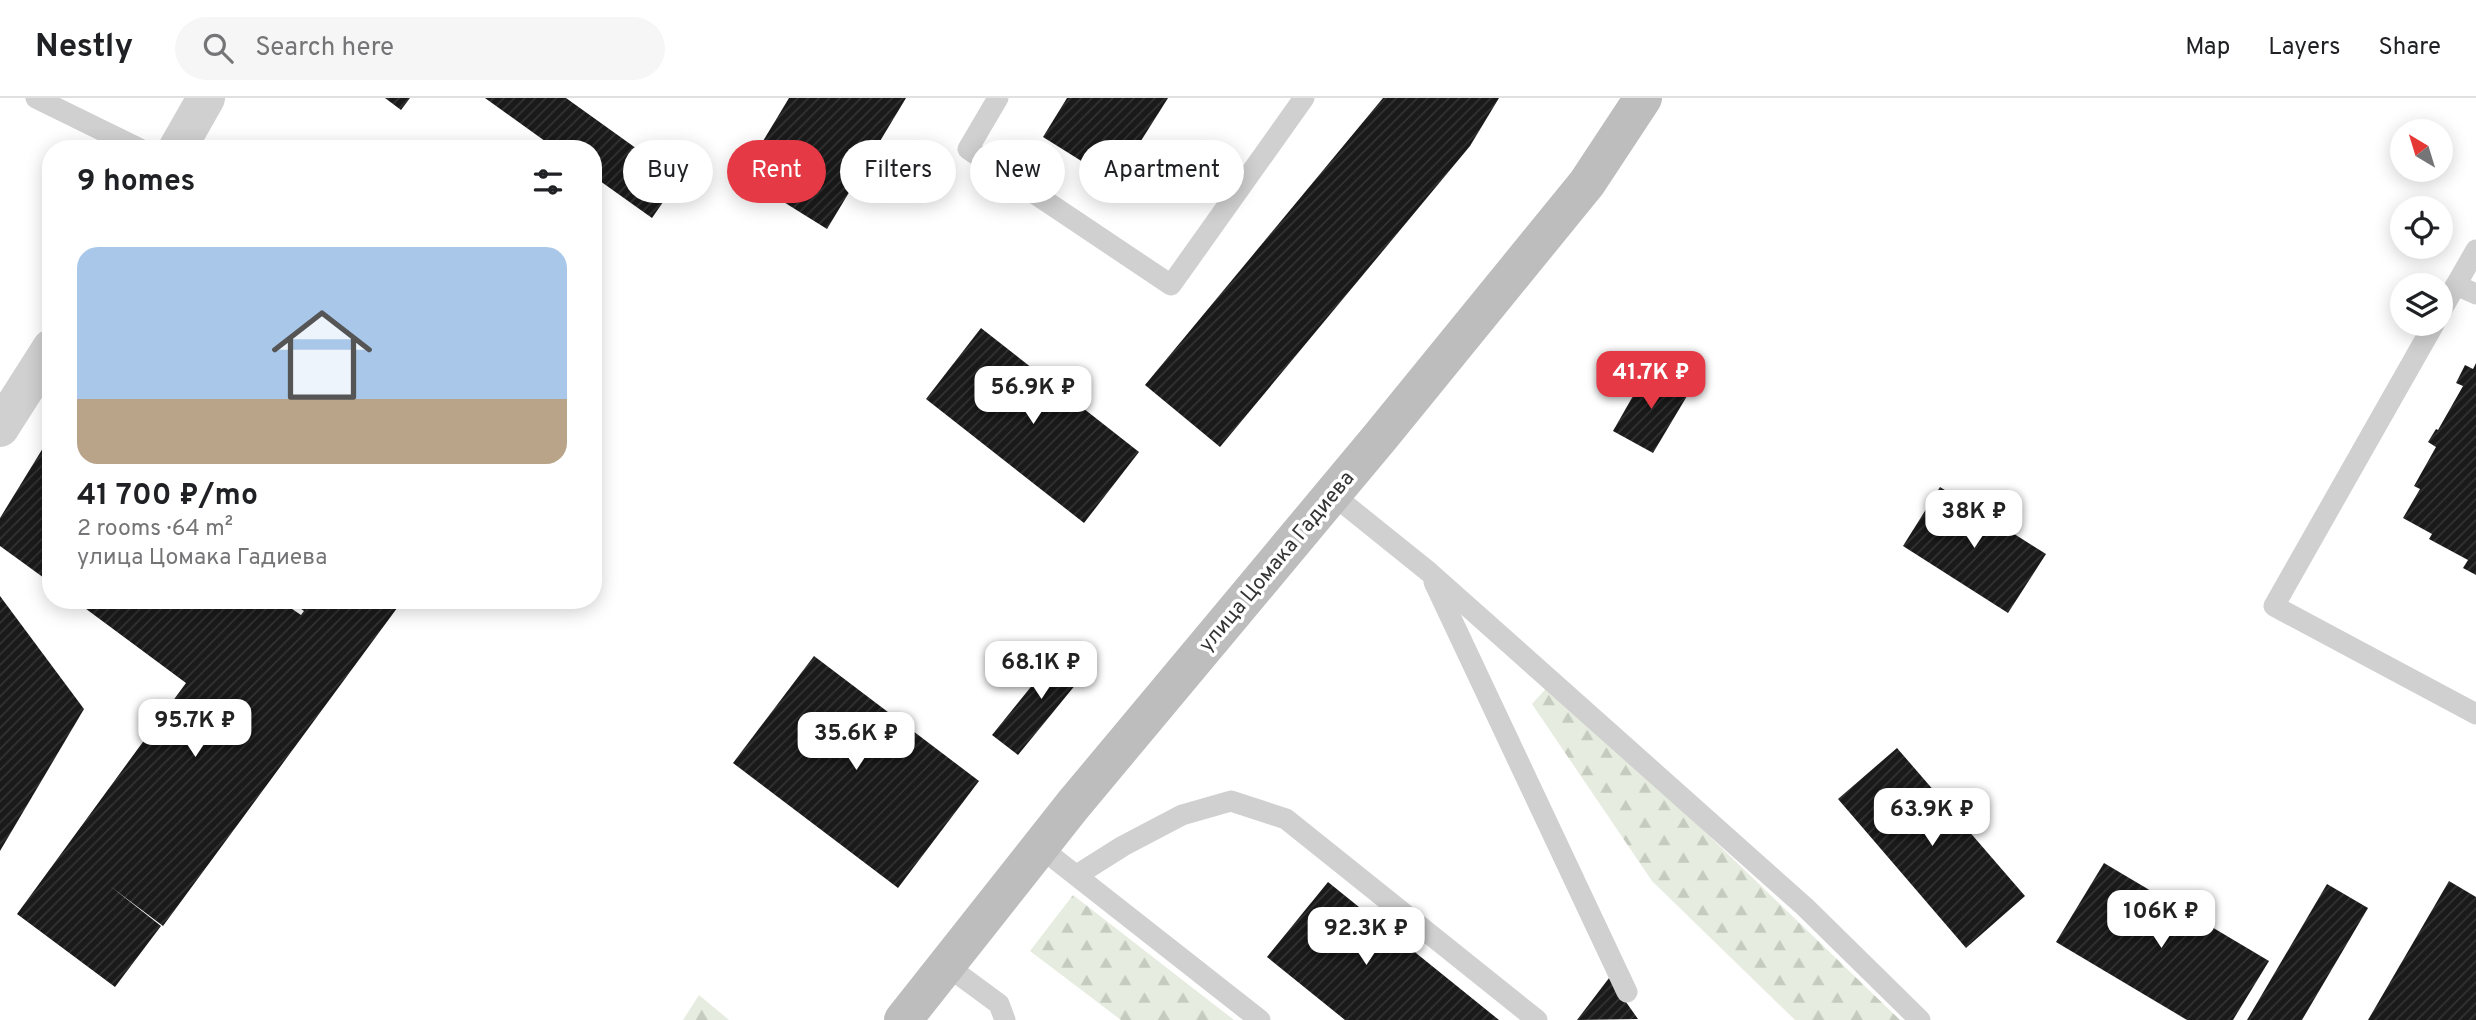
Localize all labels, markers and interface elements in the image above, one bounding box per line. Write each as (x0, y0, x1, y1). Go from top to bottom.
search box (175, 17, 665, 80)
text: Nestly (35, 27, 133, 69)
icon: search (199, 29, 237, 67)
text: Search here (255, 32, 394, 65)
text: Map (2185, 33, 2230, 63)
text: Layers (2268, 33, 2340, 63)
text: Share (2378, 33, 2441, 63)
north arrow (2390, 119, 2454, 182)
map controls (2390, 119, 2453, 336)
chip: Buy (623, 140, 713, 203)
chip: Rent (727, 140, 826, 203)
chip: Filters (840, 140, 956, 203)
chip: New (970, 140, 1065, 203)
chip: Apartment (1079, 140, 1244, 203)
icon: filters (529, 163, 567, 201)
text: 9 homes (77, 164, 195, 201)
button: locate (2390, 196, 2453, 259)
button: layers (2390, 273, 2453, 336)
icon: home (259, 292, 385, 418)
pin: 41.7K ₽ (1586, 352, 1716, 411)
text: 41.7K ₽ (1612, 359, 1690, 388)
pin: 56.9K ₽ (968, 366, 1098, 426)
text: 56.9K ₽ (990, 374, 1076, 403)
street label: улица Цомака Гадиева (1193, 466, 1361, 658)
text: 41 700 ₽/mo (77, 478, 258, 515)
pin: 38K ₽ (1925, 490, 2023, 550)
text: 38K ₽ (1941, 498, 2007, 527)
text: 2 rooms · 64 m² (77, 515, 233, 544)
text: улица Цомака Гадиева (77, 544, 327, 573)
pin: 68.1K ₽ (976, 642, 1106, 701)
text: 68.1K ₽ (1001, 649, 1081, 678)
pin: 95.7K ₽ (130, 700, 260, 759)
text: 95.7K ₽ (154, 707, 236, 736)
pin: 35.6K ₽ (791, 712, 921, 772)
text: 35.6K ₽ (814, 720, 898, 749)
pin: 63.9K ₽ (1867, 788, 1997, 848)
text: 63.9K ₽ (1890, 796, 1974, 825)
pin: 106K ₽ (2104, 890, 2218, 950)
text: 106K ₽ (2123, 898, 2199, 927)
pin: 92.3K ₽ (1301, 908, 1431, 967)
text: 92.3K ₽ (1324, 915, 1408, 944)

